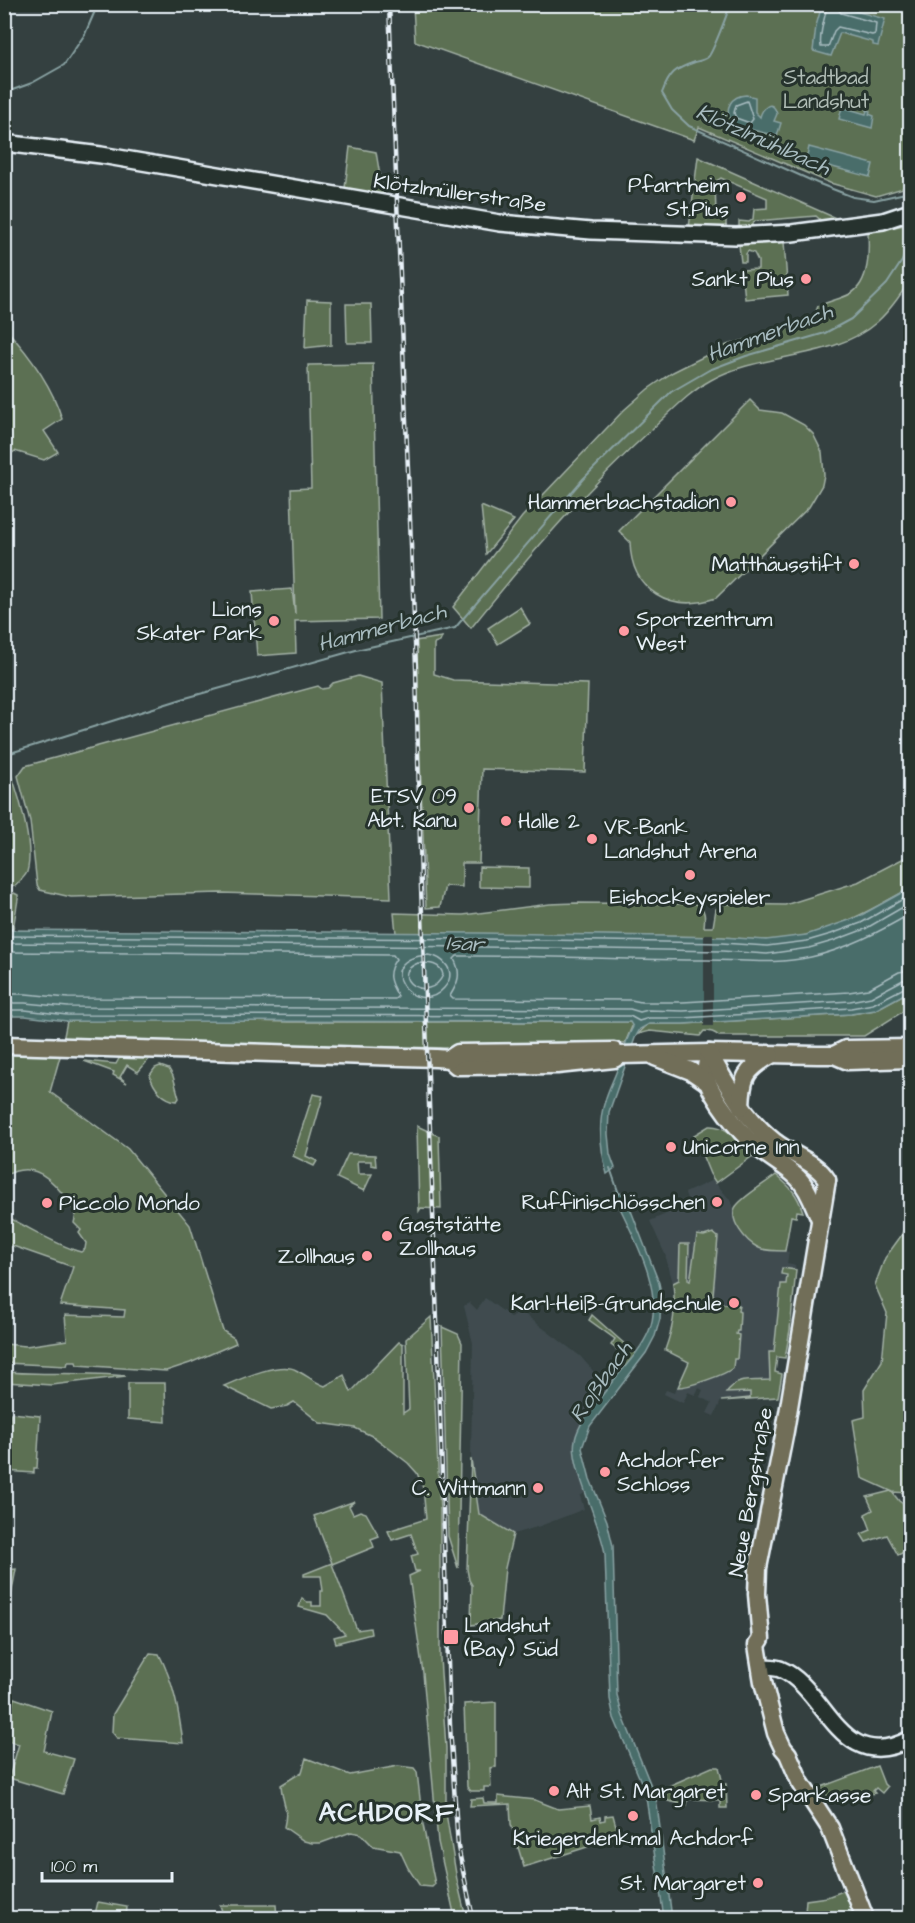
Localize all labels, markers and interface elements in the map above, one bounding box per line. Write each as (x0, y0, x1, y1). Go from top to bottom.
park label: Stadtbad Landshut (783, 63, 870, 116)
water label: Klötzlmühlbach (691, 97, 836, 184)
street label: Klötzlmüllerstraße (372, 167, 548, 219)
place label: Pfarrheim St.Pius (628, 171, 730, 224)
marker: Pfarrheim St.Pius (734, 190, 748, 204)
place label: Sankt Pius (692, 265, 794, 294)
marker: Sankt Pius (799, 272, 813, 286)
water label: Hammerbach (703, 296, 838, 370)
place label: Hammerbachstadion (528, 488, 719, 517)
marker: Hammerbachstadion (724, 495, 738, 509)
place label: Matthäusstift (712, 550, 843, 579)
marker: Matthäusstift (847, 557, 861, 571)
place label: Lions Skater Park (137, 595, 262, 648)
water label: Hammerbach (315, 596, 450, 660)
place label: Sportzentrum West (636, 605, 773, 658)
marker: Lions Skater Park (267, 614, 281, 628)
marker: Sportzentrum West (617, 624, 631, 638)
place label: ETSV 09 Abt. Kanu (367, 782, 457, 835)
marker: ETSV 09 Abt. Kanu (462, 801, 476, 815)
place label: Halle 2 (518, 807, 580, 836)
place label: VR-Bank Landshut Arena (604, 813, 757, 866)
marker: Halle 2 (499, 814, 513, 828)
marker: VR-Bank Landshut Arena (585, 832, 599, 846)
marker: Eishockeyspieler (683, 868, 697, 882)
place label: Eishockeyspieler (610, 883, 771, 914)
water label: Isar (445, 928, 487, 961)
place label: Unicorne Inn (683, 1133, 800, 1162)
marker: Unicorne Inn (664, 1140, 678, 1154)
place label: Ruffinischlösschen (522, 1188, 705, 1217)
place label: Piccolo Mondo (59, 1189, 200, 1218)
marker: Ruffinischlösschen (710, 1195, 724, 1209)
marker: Piccolo Mondo (40, 1196, 54, 1210)
place label: Gaststätte Zollhaus (399, 1210, 501, 1263)
marker: Gaststätte Zollhaus (380, 1229, 394, 1243)
place label: Zollhaus (278, 1242, 355, 1271)
marker: Zollhaus (360, 1249, 374, 1263)
place label: Karl-Heiß-Grundschule (511, 1289, 722, 1318)
marker: Karl-Heiß-Grundschule (727, 1296, 741, 1310)
water label: Roßbach (562, 1334, 641, 1429)
street label: Neue Bergstraße (722, 1405, 782, 1579)
place label: Achdorfer Schloss (617, 1446, 724, 1499)
marker: Achdorfer Schloss (598, 1465, 612, 1479)
place label: C. Wittmann (412, 1474, 526, 1503)
marker: C. Wittmann (531, 1481, 545, 1495)
place label: Landshut (Bay) Süd (464, 1611, 558, 1666)
marker: Landshut (Bay) Süd (442, 1628, 460, 1646)
place label: Alt St. Margaret (566, 1777, 726, 1808)
place label: Sparkasse (768, 1781, 871, 1811)
marker: Alt St. Margaret (547, 1784, 561, 1798)
marker: Sparkasse (749, 1788, 763, 1802)
district label: ACHDORF (319, 1794, 455, 1832)
marker: Kriegerdenkmal Achdorf (626, 1809, 640, 1823)
place label: Kriegerdenkmal Achdorf (513, 1824, 754, 1855)
scale bar (42, 1845, 172, 1883)
text: 100 m (51, 1854, 97, 1879)
place label: St. Margaret (620, 1869, 746, 1900)
marker: St. Margaret (751, 1876, 765, 1890)

